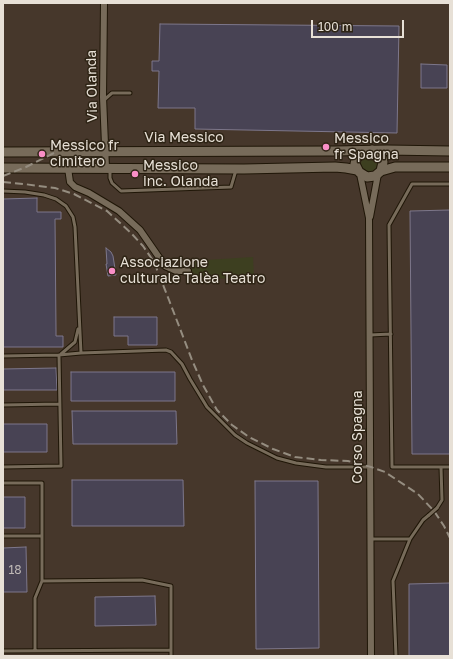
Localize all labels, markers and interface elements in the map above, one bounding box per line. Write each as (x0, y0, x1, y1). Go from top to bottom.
scale bar (313, 12, 406, 38)
text: 100 m (318, 19, 352, 34)
street label: Via Olanda (83, 50, 101, 122)
street label: Via Messico (144, 130, 224, 146)
place label: Messico fr Spagna (334, 131, 399, 164)
place label: Messico fr cimitero (50, 138, 119, 170)
marker: Messico fr Spagna (321, 142, 331, 152)
marker: Messico fr cimitero (37, 149, 47, 159)
place label: Messico inc. Olanda (143, 158, 218, 190)
marker: Messico inc. Olanda (130, 169, 140, 179)
place label: Associazione culturale Talèa Teatro (120, 255, 265, 288)
marker: Associazione culturale Talèa Teatro (107, 266, 117, 276)
street label: Corso Spagna (350, 390, 366, 484)
house number: 18 (8, 563, 22, 577)

